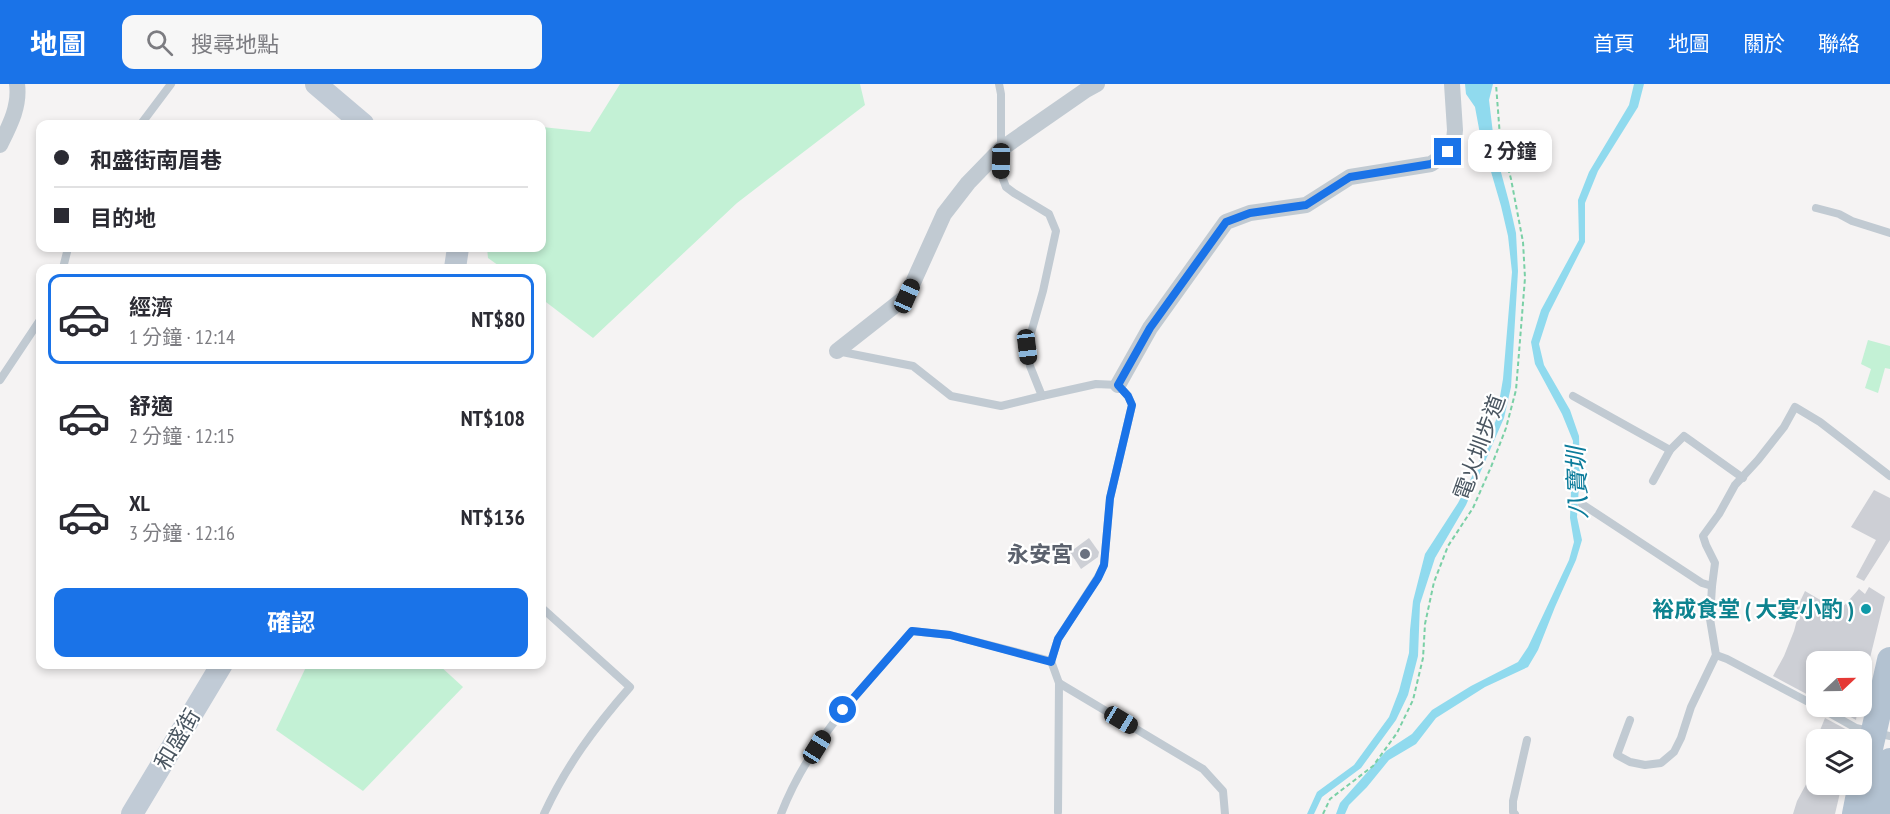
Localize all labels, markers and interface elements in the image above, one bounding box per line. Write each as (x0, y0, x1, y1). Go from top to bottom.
search box (122, 15, 542, 69)
text: 地圖 (30, 25, 86, 62)
icon: search (143, 26, 176, 59)
text: 搜尋地點 (191, 30, 279, 58)
text: 首頁 (1593, 30, 1635, 57)
text: 地圖 (1668, 30, 1710, 57)
text: 關於 (1743, 30, 1785, 57)
text: 聯絡 (1818, 30, 1860, 57)
callout: 2 分鐘 (1469, 131, 1553, 173)
route end (1434, 138, 1461, 165)
text: 2 分鐘 (1483, 138, 1537, 164)
car (992, 143, 1010, 179)
text: 和盛街南眉巷 (90, 146, 222, 174)
text: 目的地 (90, 204, 156, 232)
car (891, 276, 923, 316)
icon: car (57, 292, 111, 346)
text: 經濟 (129, 293, 173, 321)
text: NT$80 (471, 305, 525, 333)
text: 1 分鐘 · 12:14 (129, 324, 235, 350)
car (1016, 328, 1038, 366)
icon: car (57, 391, 111, 445)
street label: 電火圳步道 (1447, 391, 1511, 503)
text: 舒適 (129, 392, 173, 420)
text: NT$108 (461, 404, 525, 432)
text: 2 分鐘 · 12:15 (129, 423, 235, 449)
water label: 八寶圳 (1560, 443, 1594, 520)
text: XL (129, 489, 150, 517)
icon: car (57, 490, 111, 544)
text: NT$136 (461, 503, 525, 531)
text: 3 分鐘 · 12:16 (129, 520, 235, 546)
place label: 永安宮 (1007, 540, 1073, 568)
marker: 永安宮 (1078, 547, 1092, 561)
button: 確認 (54, 588, 528, 657)
place label: 裕成食堂 ( 大宴小酌 ) (1652, 595, 1854, 623)
marker: 裕成食堂 ( 大宴小酌 ) (1859, 602, 1873, 616)
north arrow (1806, 651, 1872, 717)
map controls (1806, 651, 1872, 795)
route start (829, 696, 856, 723)
street label: 和盛街 (148, 703, 206, 775)
car (1101, 703, 1141, 737)
car (800, 727, 834, 767)
button: layers (1806, 729, 1872, 795)

